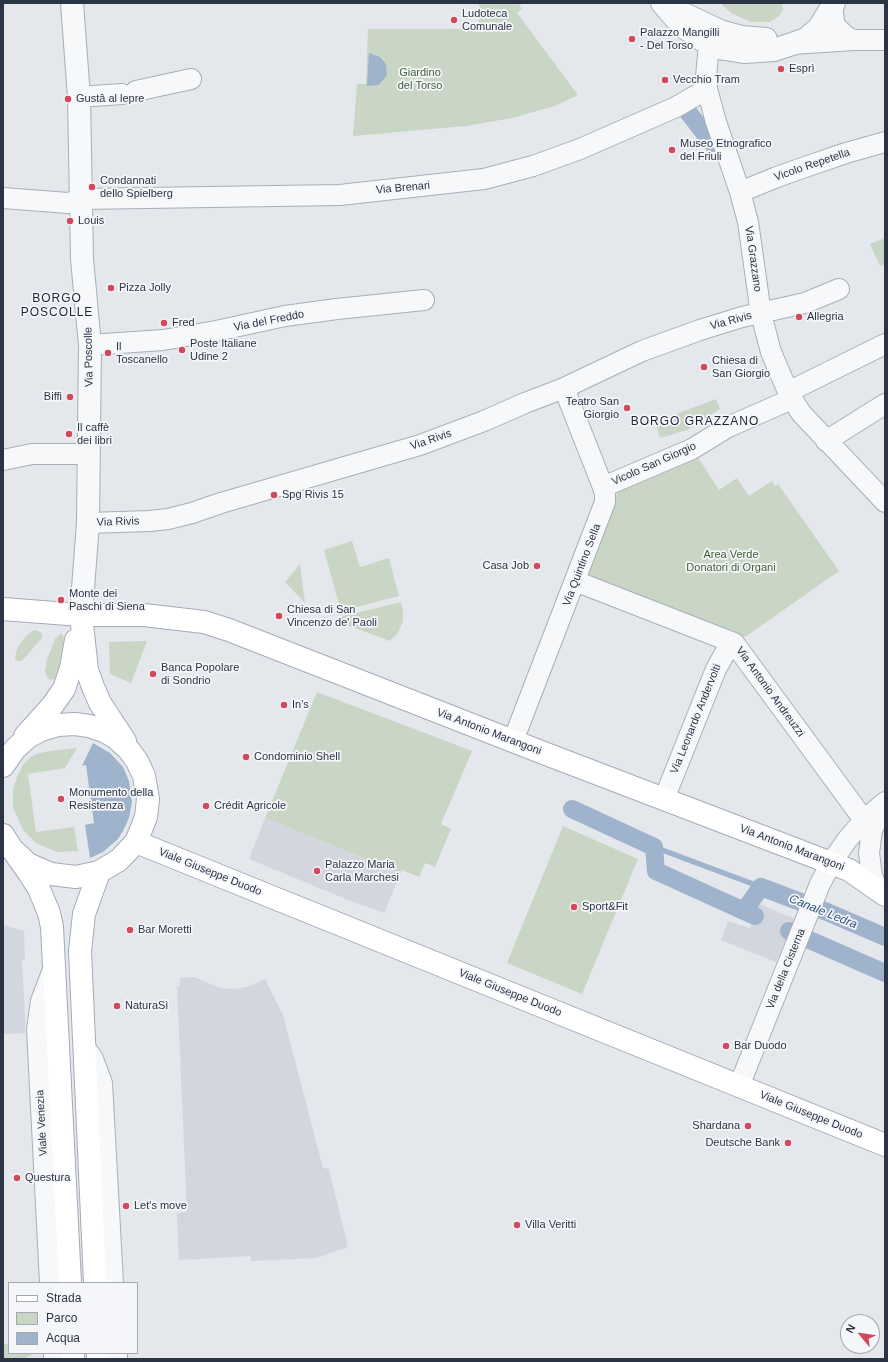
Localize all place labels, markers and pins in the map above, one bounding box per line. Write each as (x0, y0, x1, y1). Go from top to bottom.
place label: Ludoteca Comunale (462, 7, 512, 33)
marker: Ludoteca Comunale (449, 15, 459, 25)
place label: Palazzo Mangilli - Del Torso (640, 26, 719, 52)
marker: Palazzo Mangilli - Del Torso (627, 34, 637, 44)
place label: Esprì (789, 62, 815, 76)
marker: Esprì (776, 64, 786, 74)
place label: Vecchio Tram (673, 73, 740, 87)
marker: Vecchio Tram (660, 75, 670, 85)
place label: Gustâ al lepre (76, 92, 144, 106)
marker: Gustâ al lepre (63, 94, 73, 104)
place label: Museo Etnografico del Friuli (680, 137, 772, 163)
marker: Museo Etnografico del Friuli (667, 145, 677, 155)
place label: Condannati dello Spielberg (100, 174, 173, 200)
marker: Condannati dello Spielberg (87, 182, 97, 192)
place label: Louis (78, 214, 104, 228)
marker: Louis (65, 216, 75, 226)
place label: Pizza Jolly (119, 281, 171, 295)
marker: Pizza Jolly (106, 283, 116, 293)
place label: Allegria (807, 310, 844, 324)
marker: Allegria (794, 312, 804, 322)
place label: Fred (172, 316, 195, 330)
marker: Fred (159, 318, 169, 328)
place label: Poste Italiane Udine 2 (190, 337, 257, 363)
place label: Il Toscanello (116, 340, 168, 366)
marker: Poste Italiane Udine 2 (177, 345, 187, 355)
marker: Il Toscanello (103, 348, 113, 358)
place label: Chiesa di San Giorgio (712, 354, 770, 380)
marker: Chiesa di San Giorgio (699, 362, 709, 372)
place label: Biffi (44, 390, 62, 404)
marker: Biffi (65, 392, 75, 402)
place label: Teatro San Giorgio (566, 395, 619, 421)
marker: Teatro San Giorgio (622, 403, 632, 413)
place label: Il caffè dei libri (77, 421, 112, 447)
marker: Il caffè dei libri (64, 429, 74, 439)
place label: Spg Rivis 15 (282, 488, 344, 502)
marker: Spg Rivis 15 (269, 490, 279, 500)
place label: Casa Job (483, 559, 529, 573)
marker: Casa Job (532, 561, 542, 571)
place label: Monte dei Paschi di Siena (69, 587, 145, 613)
marker: Monte dei Paschi di Siena (56, 595, 66, 605)
place label: Chiesa di San Vincenzo de' Paoli (287, 603, 377, 629)
marker: Chiesa di San Vincenzo de' Paoli (274, 611, 284, 621)
place label: Banca Popolare di Sondrio (161, 661, 239, 687)
marker: Banca Popolare di Sondrio (148, 669, 158, 679)
place label: In's (292, 698, 309, 712)
marker: In's (279, 700, 289, 710)
place label: Condominio Shell (254, 750, 340, 764)
marker: Condominio Shell (241, 752, 251, 762)
place label: Monumento della Resistenza (69, 786, 153, 812)
marker: Monumento della Resistenza (56, 794, 66, 804)
place label: Crédit Agricole (214, 799, 286, 813)
marker: Crédit Agricole (201, 801, 211, 811)
place label: Palazzo Maria Carla Marchesi (325, 858, 399, 884)
marker: Palazzo Maria Carla Marchesi (312, 866, 322, 876)
place label: Sport&Fit (582, 900, 628, 914)
marker: Sport&Fit (569, 902, 579, 912)
place label: Bar Moretti (138, 923, 192, 937)
marker: Bar Moretti (125, 925, 135, 935)
place label: NaturaSì (125, 999, 168, 1013)
marker: NaturaSì (112, 1001, 122, 1011)
place label: Bar Duodo (734, 1039, 787, 1053)
marker: Bar Duodo (721, 1041, 731, 1051)
place label: Shardana (692, 1119, 740, 1133)
marker: Shardana (743, 1121, 753, 1131)
place label: Deutsche Bank (705, 1136, 780, 1150)
marker: Deutsche Bank (783, 1138, 793, 1148)
place label: Questura (25, 1171, 70, 1185)
marker: Questura (12, 1173, 22, 1183)
place label: Let's move (134, 1199, 187, 1213)
marker: Let's move (121, 1201, 131, 1211)
place label: Villa Veritti (525, 1218, 576, 1232)
marker: Villa Veritti (512, 1220, 522, 1230)

